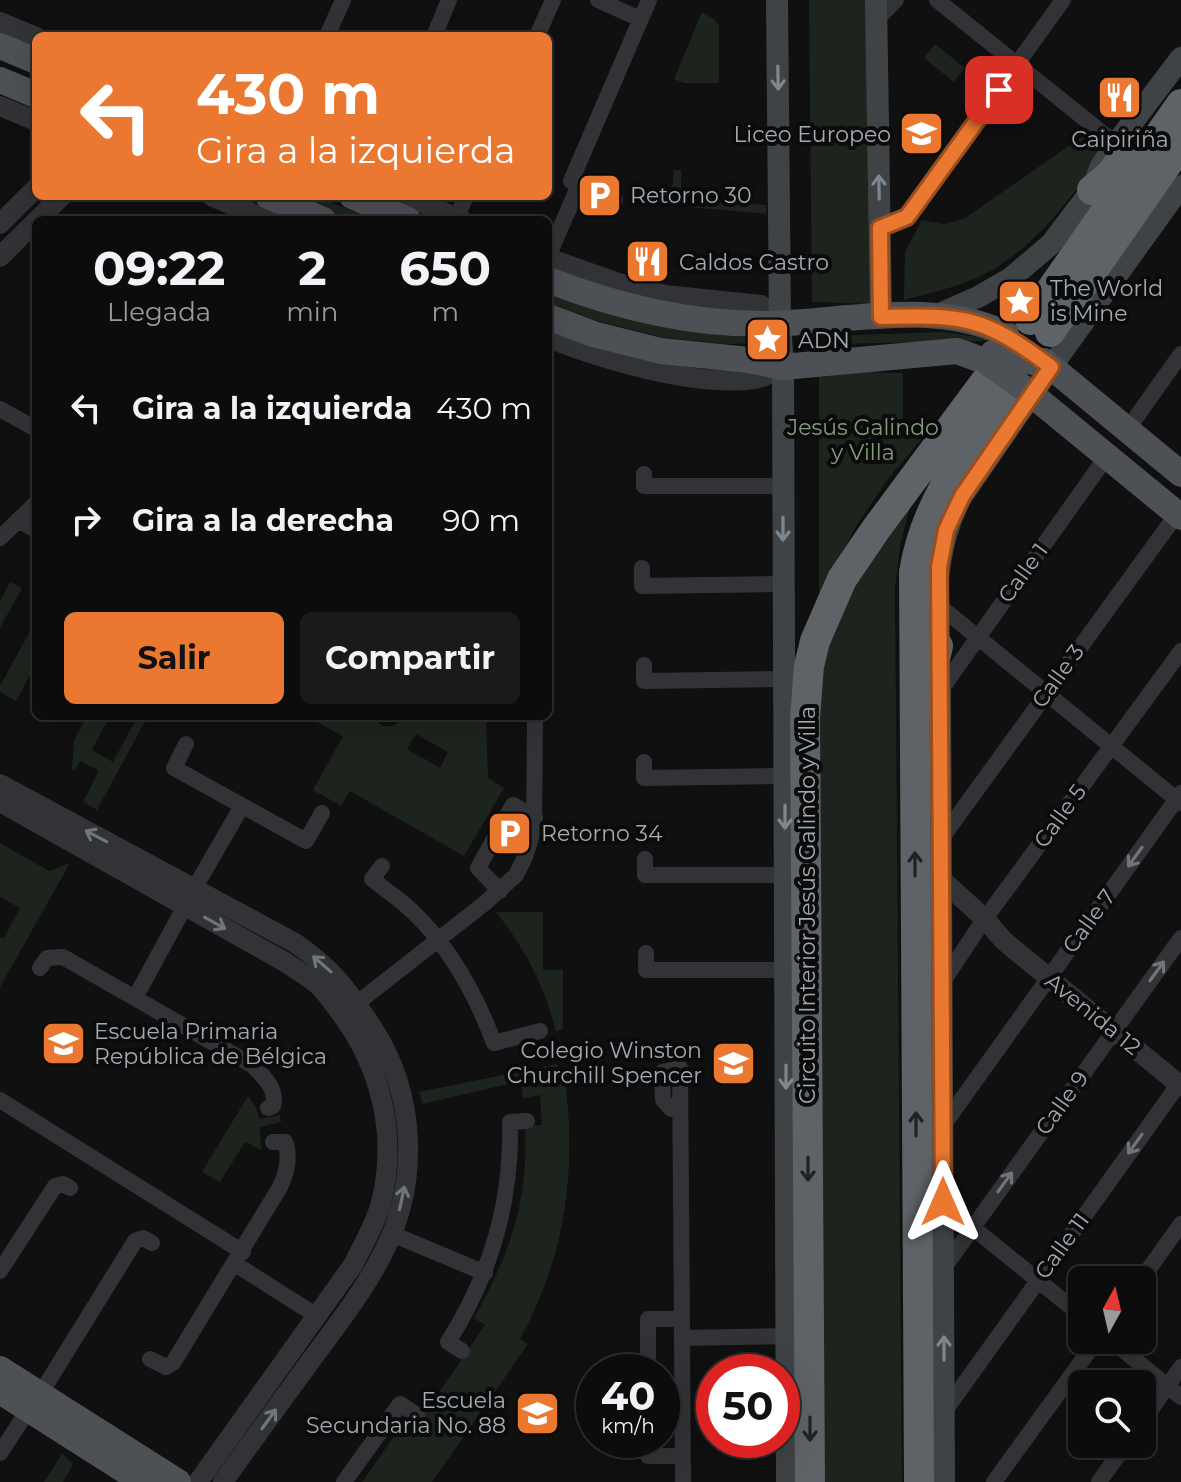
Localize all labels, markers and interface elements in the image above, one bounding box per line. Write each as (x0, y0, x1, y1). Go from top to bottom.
pin (965, 56, 1033, 124)
text: 430 m (196, 60, 380, 128)
icon: left (64, 64, 168, 168)
one-way arrow (770, 64, 786, 91)
icon: arrive (977, 68, 1021, 112)
restaurant icon: Caipiriña (1096, 74, 1144, 122)
school or university icon: Liceo Europeo (898, 110, 946, 158)
place label: Liceo Europeo (733, 121, 891, 148)
place label: Caipiriña (1071, 126, 1169, 153)
text: Gira a la izquierda (196, 128, 516, 172)
parking icon: Retorno 30 (575, 171, 623, 219)
one-way arrow (872, 174, 887, 201)
place label: Retorno 30 (630, 182, 752, 209)
restaurant icon: Caldos Castro (624, 238, 672, 286)
text: 09:22 (93, 239, 225, 297)
text: 2 (298, 239, 326, 297)
text: 650 (399, 239, 491, 297)
place label: Caldos Castro (679, 249, 829, 276)
place label: The World is Mine (1050, 275, 1163, 327)
place icon: The World is Mine (995, 277, 1043, 325)
text: Llegada (107, 296, 211, 328)
text: min (286, 296, 338, 328)
text: m (431, 296, 459, 328)
place icon: ADN (743, 316, 791, 364)
place label: ADN (798, 327, 850, 354)
icon: left (64, 386, 108, 430)
text: Gira a la izquierda (132, 390, 412, 427)
text: 430 m (436, 390, 532, 427)
park label: Jesús Galindo y Villa (786, 414, 939, 466)
icon: right (64, 498, 108, 542)
text: Gira a la derecha (132, 502, 394, 539)
text: 90 m (442, 502, 520, 539)
one-way arrow (775, 515, 791, 542)
street label: Calle 1 (992, 538, 1054, 608)
button: Salir (64, 612, 284, 704)
button: Compartir (300, 612, 520, 704)
street label: Calle 3 (1026, 639, 1090, 713)
street label: Circuito Interior Jesús Galindo y Villa (794, 706, 821, 1104)
street label: Calle 5 (1028, 779, 1092, 853)
one-way arrow (777, 803, 793, 830)
parking icon: Retorno 34 (486, 809, 534, 857)
place label: Retorno 34 (541, 820, 663, 847)
one-way arrow (85, 828, 109, 844)
one-way arrow (1127, 845, 1144, 867)
one-way arrow (907, 851, 922, 878)
street label: Calle 7 (1057, 884, 1121, 958)
one-way arrow (202, 915, 226, 931)
one-way arrow (313, 955, 333, 973)
one-way arrow (1149, 961, 1165, 983)
street label: Avenida 12 (1040, 967, 1146, 1061)
place label: Escuela Primaria República de Bélgica (94, 1018, 327, 1070)
school or university icon: Escuela Primaria República de Bélgica (39, 1020, 87, 1068)
place label: Colegio Winston Churchill Spencer (507, 1037, 702, 1089)
school or university icon: Colegio Winston Churchill Spencer (709, 1039, 757, 1087)
one-way arrow (778, 1063, 794, 1090)
street label: Calle 9 (1030, 1066, 1094, 1140)
one-way arrow (909, 1111, 924, 1138)
one-way arrow (1127, 1133, 1144, 1154)
one-way arrow (800, 1155, 816, 1182)
position arrow (901, 1160, 985, 1244)
one-way arrow (996, 1172, 1013, 1194)
one-way arrow (395, 1186, 410, 1212)
street label: Calle 11 (1029, 1208, 1095, 1284)
north arrow (1068, 1266, 1156, 1354)
map controls (1068, 1266, 1156, 1458)
one-way arrow (936, 1335, 952, 1362)
speed limit sign: 50 (696, 1354, 800, 1458)
button: search (1068, 1370, 1156, 1458)
text: 40 (601, 1371, 655, 1420)
place label: Escuela Secundaria No. 88 (306, 1387, 506, 1439)
school or university icon: Escuela Secundaria No. 88 (513, 1389, 561, 1437)
one-way arrow (260, 1409, 277, 1430)
text: km/h (601, 1414, 655, 1438)
one-way arrow (802, 1415, 817, 1442)

